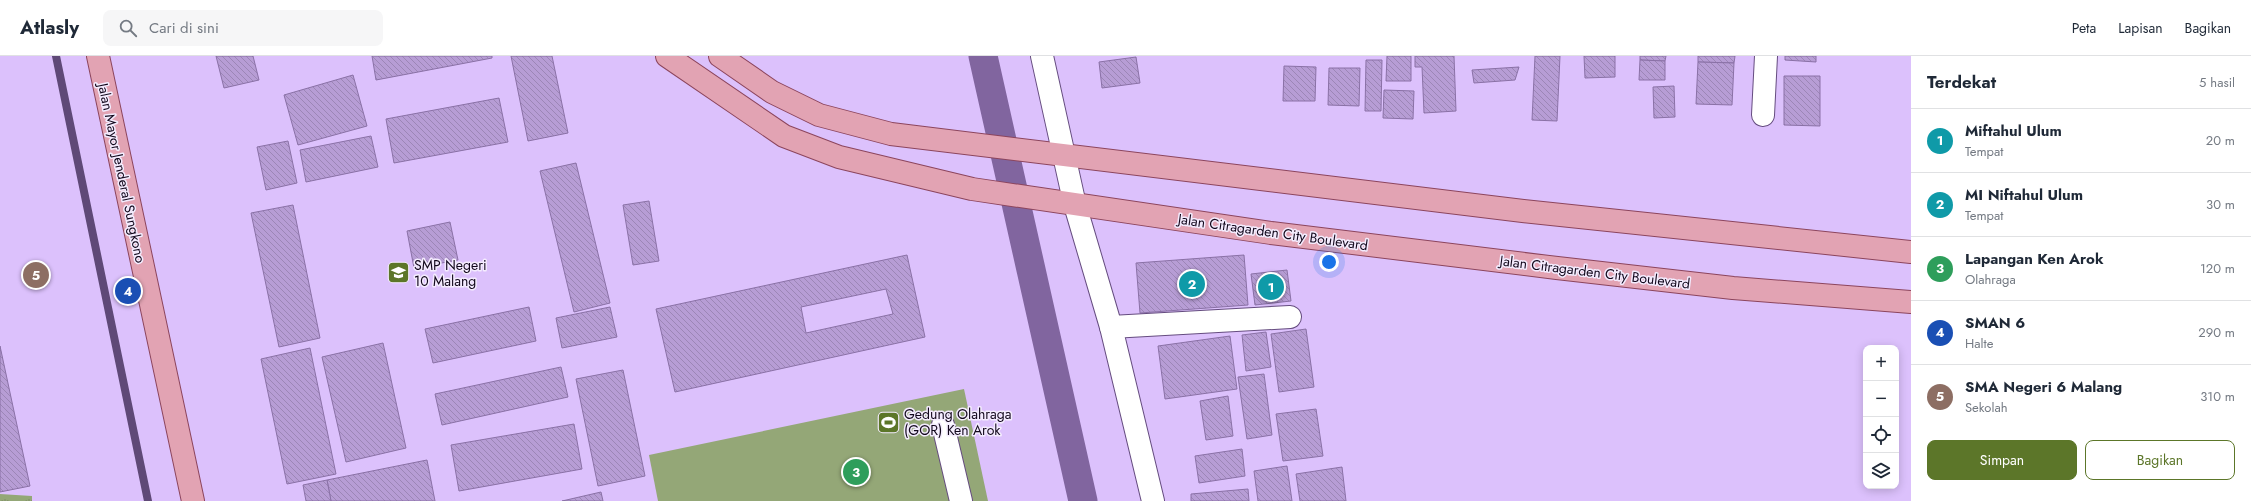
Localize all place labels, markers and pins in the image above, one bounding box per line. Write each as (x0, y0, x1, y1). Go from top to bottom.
place label: SMP Negeri 10 Malang (414, 255, 487, 291)
pin: 5 (23, 260, 49, 290)
school or university icon: SMP Negeri 10 Malang (386, 260, 412, 286)
pin: 2 (1179, 269, 1205, 299)
pin: 1 (1258, 272, 1284, 302)
pin: 4 (115, 276, 141, 306)
place label: Gedung Olahraga (GOR) Ken Arok (904, 404, 1012, 440)
sports icon: Gedung Olahraga (GOR) Ken Arok (876, 409, 902, 435)
pin: 3 (843, 457, 869, 487)

